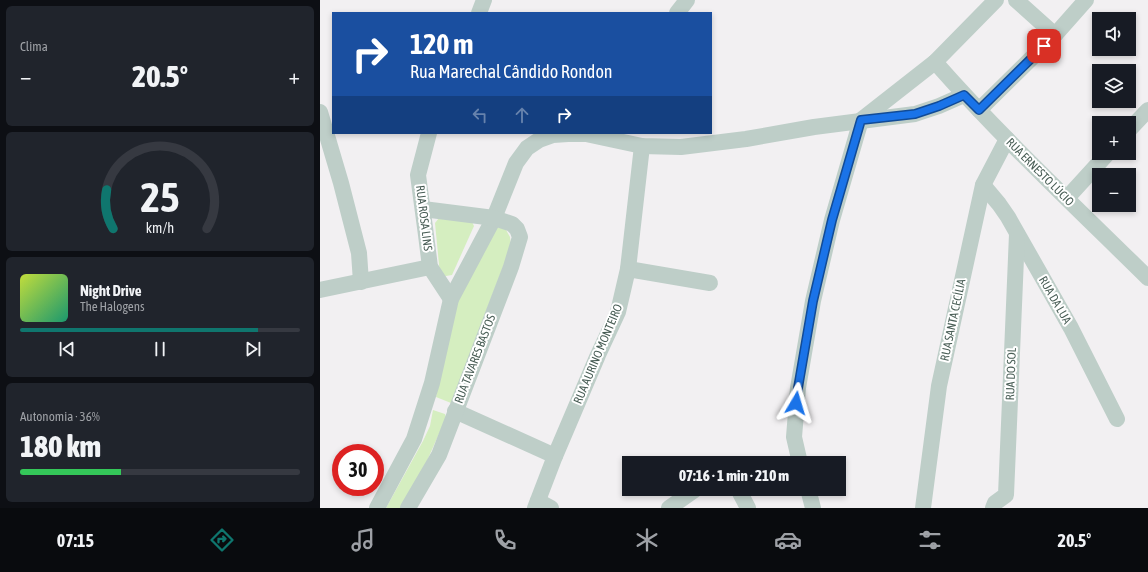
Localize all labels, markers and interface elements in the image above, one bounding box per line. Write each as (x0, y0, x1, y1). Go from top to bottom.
map controls (1092, 12, 1136, 212)
button: sound (1092, 12, 1136, 56)
icon: right (344, 28, 396, 80)
text: 120 m (410, 28, 473, 60)
pin (1027, 29, 1061, 63)
icon: arrive (1033, 35, 1055, 57)
text: Clima (20, 39, 48, 54)
text: 20.5° (132, 59, 188, 93)
text: Rua Marechal Cândido Rondon (410, 61, 613, 82)
text: − (20, 63, 31, 89)
text: + (289, 63, 300, 89)
button: layers (1092, 64, 1136, 108)
icon: left (469, 104, 491, 126)
icon: ahead (511, 104, 533, 126)
icon: right (553, 104, 575, 126)
button: + (1092, 116, 1136, 160)
street label: RUA ERNESTO LÚCIO (1003, 135, 1077, 209)
button: − (1092, 168, 1136, 212)
text: 25 (140, 173, 180, 221)
street label: RUA ROSA LINS (413, 184, 435, 252)
text: km/h (146, 220, 174, 236)
street label: RUA DA LUA (1036, 274, 1074, 326)
street label: RUA SANTA CECÍLIA (937, 278, 969, 362)
text: Night Drive (80, 282, 142, 299)
text: The Halogens (80, 299, 145, 314)
street label: RUA AURINO MONTEIRO (571, 302, 625, 406)
street label: RUA TAVARES BASTOS (452, 313, 498, 405)
icon: previous (56, 338, 78, 360)
icon: pause (149, 338, 171, 360)
icon: next (242, 338, 264, 360)
street label: RUA DO SOL (1003, 347, 1019, 401)
position arrow (775, 382, 817, 424)
text: Autonomia · 36% (20, 409, 100, 424)
text: 180 km (20, 429, 101, 463)
speed limit sign: 30 (332, 444, 384, 496)
text: 07:16 · 1 min · 210 m (679, 467, 789, 484)
icon: directions (208, 526, 236, 554)
icon: music (349, 526, 377, 554)
icon: phone (491, 526, 519, 554)
icon: climate (633, 526, 661, 554)
icon: car (774, 526, 802, 554)
icon: filters (916, 526, 944, 554)
text: 07:15 (57, 530, 94, 551)
text: 20.5° (1058, 530, 1091, 551)

